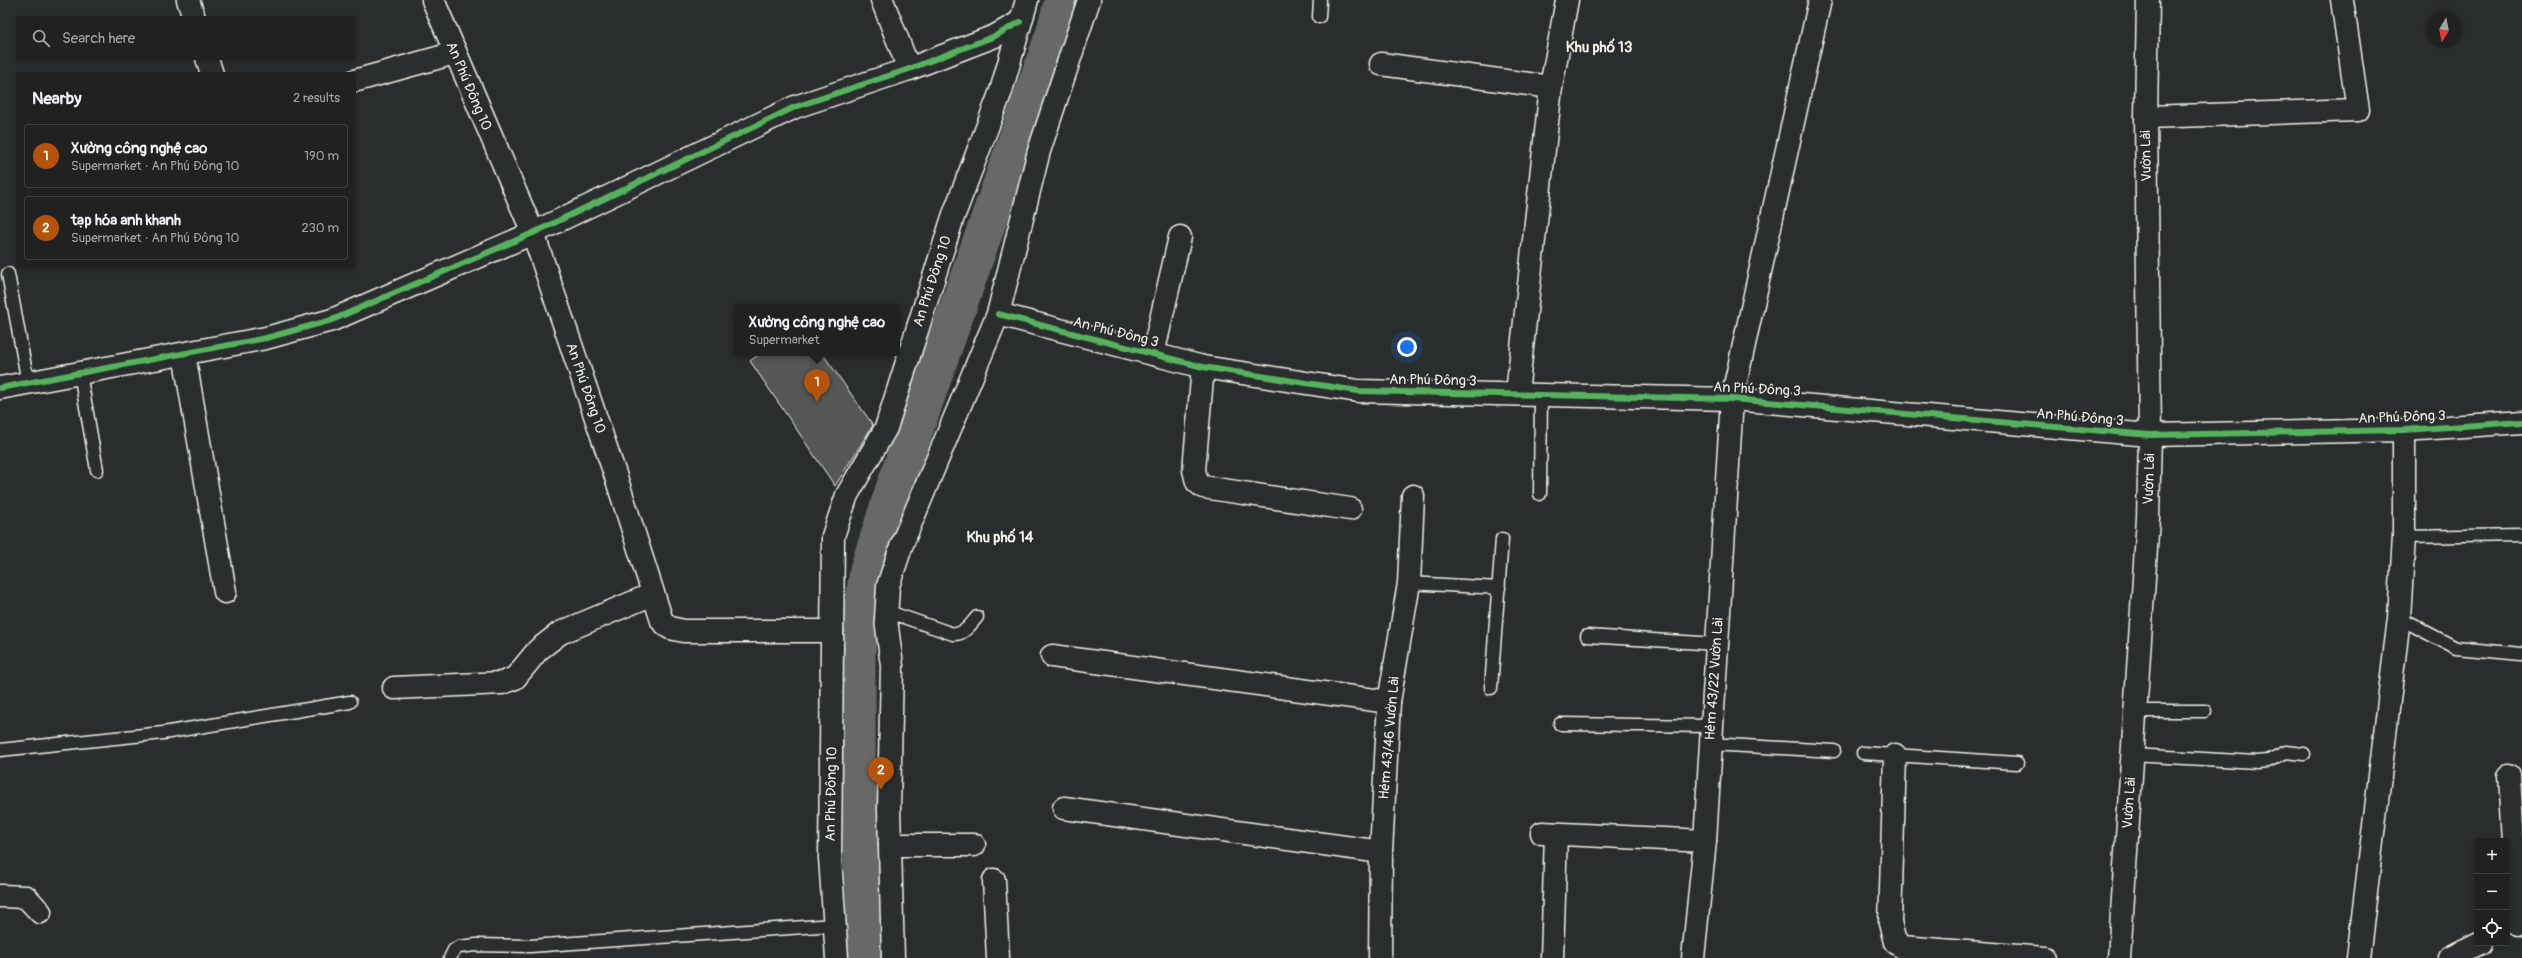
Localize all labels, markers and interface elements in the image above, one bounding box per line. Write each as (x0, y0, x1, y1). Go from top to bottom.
north arrow (2426, 12, 2462, 48)
search box (16, 16, 356, 60)
icon: search (30, 27, 52, 49)
text: Search here (62, 29, 135, 48)
district label: Khu phố 13 (1566, 38, 1632, 57)
street label: An Phú Đông 10 (443, 39, 495, 133)
text: Nearby (32, 88, 81, 109)
text: 2 results (293, 90, 340, 106)
street label: Vườn Lài (2137, 130, 2155, 182)
text: Xường công nghệ cao (71, 139, 207, 158)
text: 1 (43, 148, 49, 164)
text: 190 m (304, 148, 339, 164)
text: Supermarket · An Phú Đông 10 (71, 158, 239, 174)
text: tạp hóa anh khanh (71, 211, 181, 230)
text: 2 (42, 220, 50, 236)
text: 230 m (302, 220, 339, 236)
text: Supermarket · An Phú Đông 10 (71, 230, 239, 246)
street label: An Phú Đông 10 (909, 233, 955, 329)
popup (734, 304, 900, 356)
text: Xường công nghệ cao (749, 313, 885, 332)
street label: An Phú Đông 3 (1071, 313, 1161, 351)
text: Supermarket (749, 332, 819, 348)
your location (1397, 337, 1417, 357)
street label: An Phú Đông 10 (563, 340, 609, 436)
pin: 1 (804, 369, 830, 402)
street label: An Phú Đông 3 (1389, 371, 1477, 389)
street label: An Phú Đông 3 (1713, 378, 1801, 400)
street label: An Phú Đông 3 (2036, 405, 2125, 429)
street label: An Phú Đông 3 (2358, 407, 2446, 427)
street label: Vườn Lài (2140, 453, 2158, 505)
district label: Khu phố 14 (966, 528, 1034, 547)
street label: Hẻm 43/22 Vườn Lài (1701, 617, 1727, 741)
street label: Hẻm 43/46 Vườn Lài (1375, 675, 1403, 800)
street label: An Phú Đông 10 (822, 746, 840, 842)
pin: 2 (868, 757, 894, 790)
street label: Vườn Lài (2119, 776, 2139, 829)
map controls (2474, 838, 2510, 946)
button: + (2474, 838, 2510, 874)
button: − (2474, 874, 2510, 910)
button: locate (2474, 910, 2510, 946)

